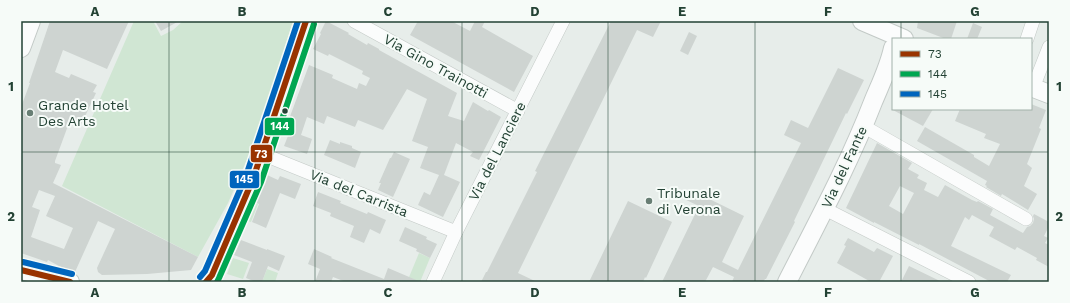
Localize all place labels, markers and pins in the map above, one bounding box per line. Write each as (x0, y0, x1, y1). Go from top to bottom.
place label: Grande Hotel Des Arts (38, 97, 129, 129)
unlabelled marker (280, 106, 290, 116)
marker: Grande Hotel Des Arts (25, 108, 35, 118)
place label: Tribunale di Verona (657, 185, 721, 217)
marker: Tribunale di Verona (644, 196, 654, 206)

